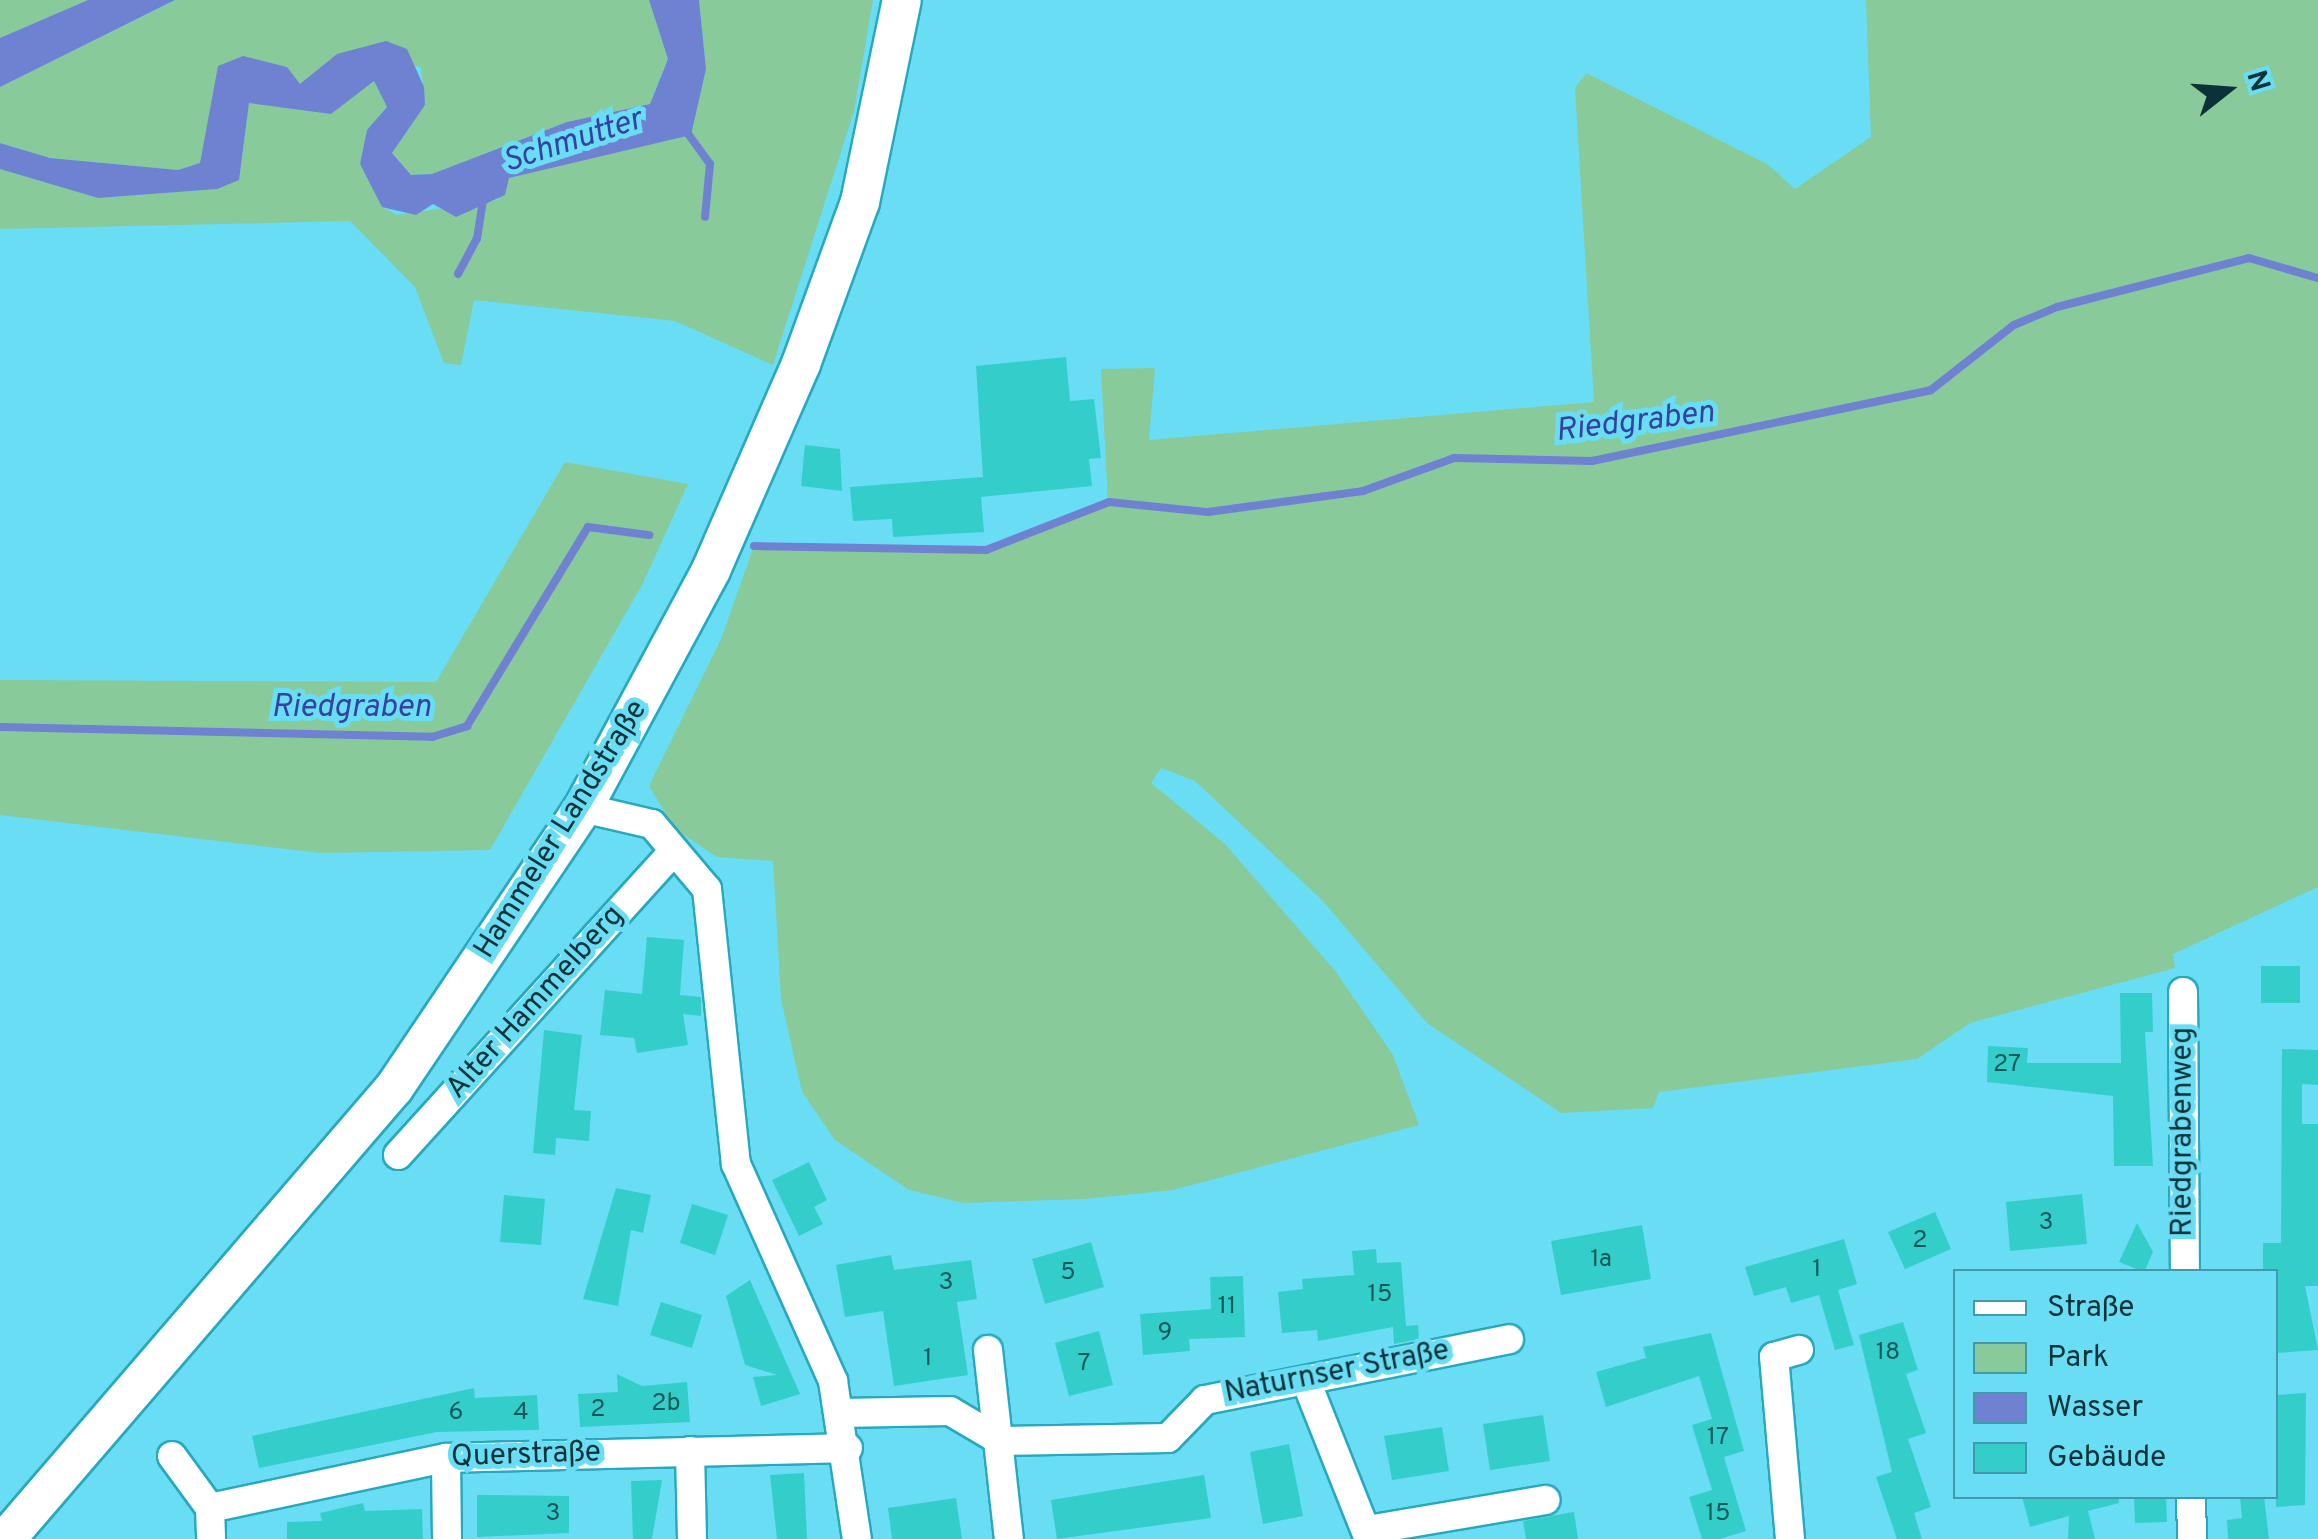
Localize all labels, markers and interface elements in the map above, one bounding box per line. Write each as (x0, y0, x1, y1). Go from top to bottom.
north arrow (2178, 40, 2278, 140)
text: N (2237, 66, 2277, 96)
water label: Schmutter (498, 101, 648, 183)
water label: Riedgraben (1553, 394, 1717, 452)
water label: Riedgraben (271, 689, 431, 727)
street label: Hammeler Landstraße (468, 694, 656, 966)
street label: Alter Hammelberg (440, 899, 632, 1107)
street label: Riedgrabenweg (2166, 1027, 2202, 1237)
house number: 27 (1993, 1050, 2021, 1080)
house number: 3 (2038, 1208, 2054, 1238)
house number: 2 (1912, 1226, 1928, 1256)
house number: 1a (1590, 1245, 1612, 1275)
house number: 1 (1812, 1255, 1822, 1285)
house number: 5 (1060, 1258, 1076, 1288)
house number: 3 (938, 1268, 954, 1298)
legend (1953, 1269, 2278, 1499)
house number: 15 (1368, 1280, 1392, 1310)
text: Straße (2047, 1290, 2134, 1327)
house number: 11 (1218, 1292, 1236, 1322)
house number: 9 (1158, 1318, 1172, 1348)
street label: Naturnser Straße (1222, 1334, 1452, 1412)
house number: 18 (1876, 1338, 1900, 1368)
text: Park (2047, 1340, 2109, 1377)
house number: 1 (923, 1344, 933, 1374)
house number: 7 (1077, 1349, 1091, 1379)
house number: 2b (651, 1389, 681, 1419)
text: Wasser (2047, 1390, 2143, 1427)
house number: 2 (590, 1395, 606, 1425)
house number: 6 (449, 1398, 463, 1428)
house number: 4 (513, 1398, 529, 1428)
house number: 17 (1707, 1423, 1729, 1453)
street label: Querstraße (450, 1435, 602, 1477)
text: Gebäude (2047, 1440, 2166, 1477)
house number: 3 (545, 1499, 561, 1529)
house number: 15 (1706, 1499, 1730, 1529)

